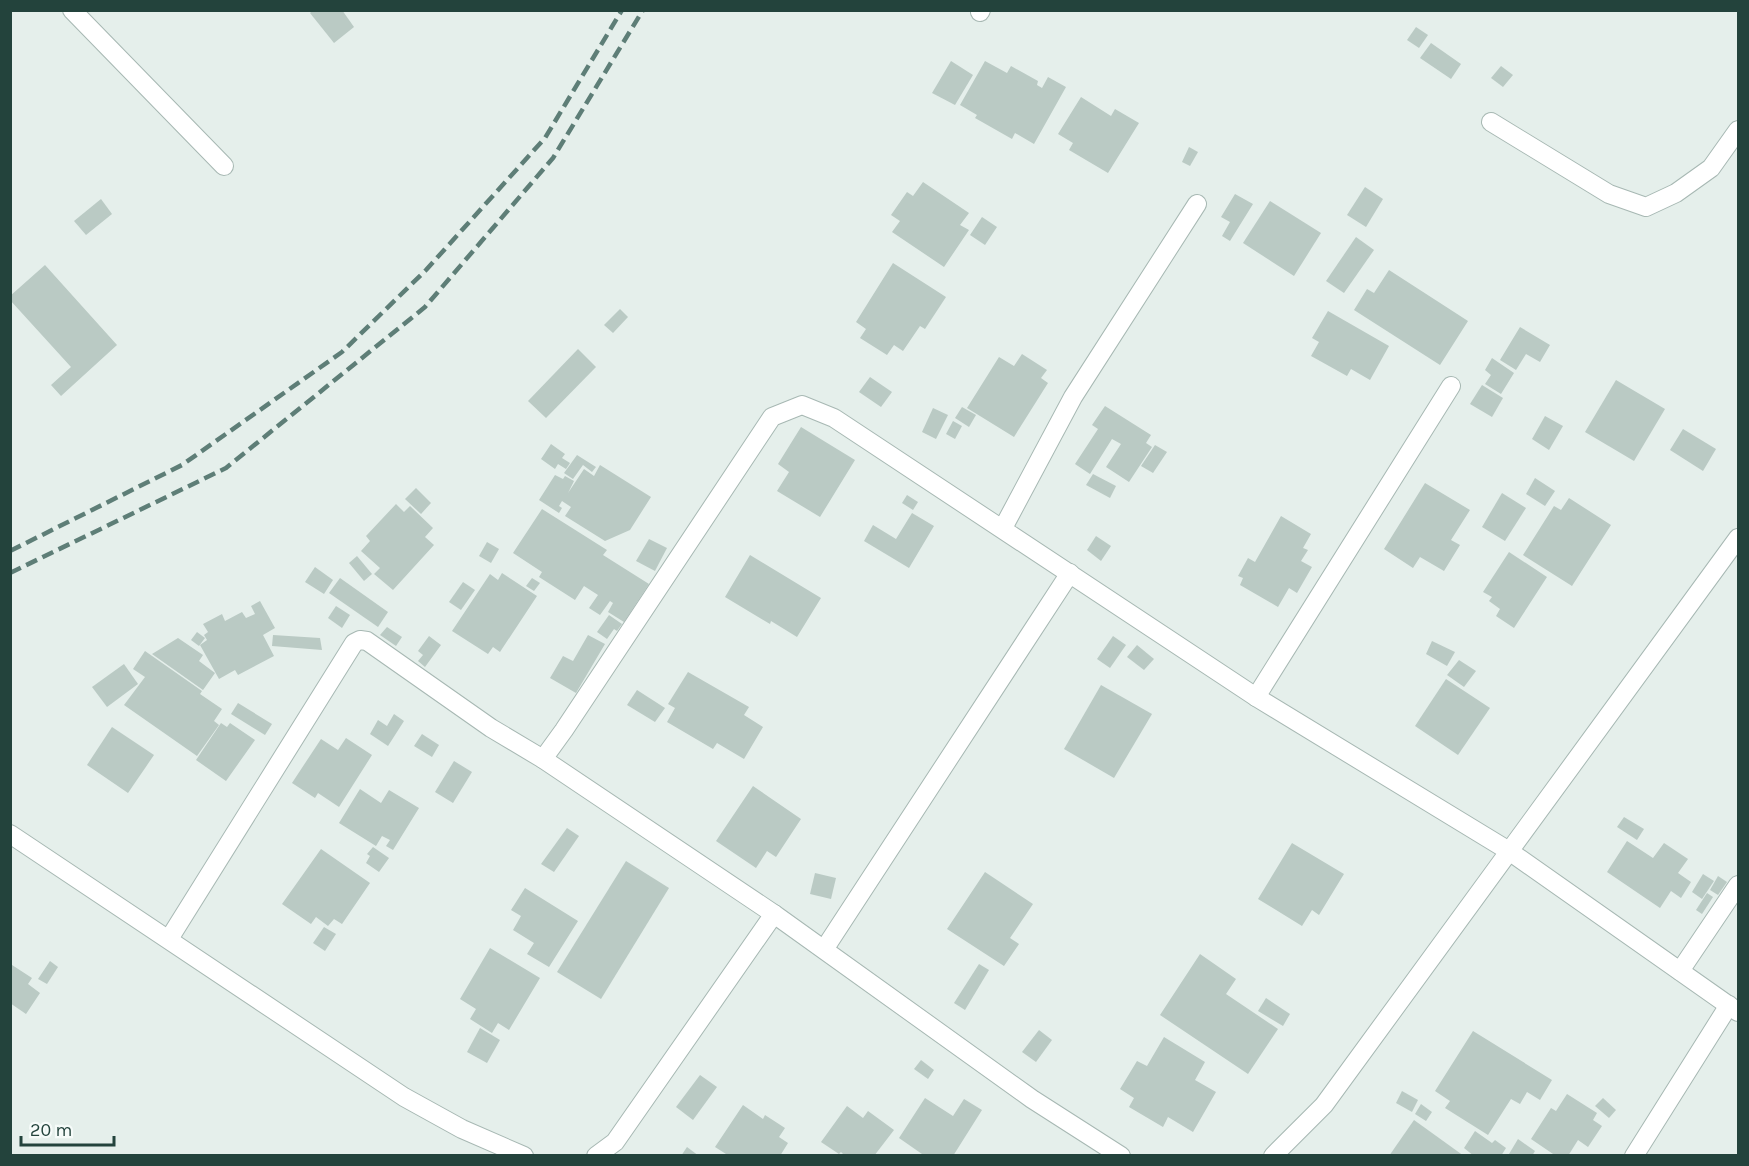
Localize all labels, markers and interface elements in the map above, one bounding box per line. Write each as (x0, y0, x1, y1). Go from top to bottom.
scale bar (21, 1109, 114, 1147)
text: 20 m (30, 1119, 72, 1141)

